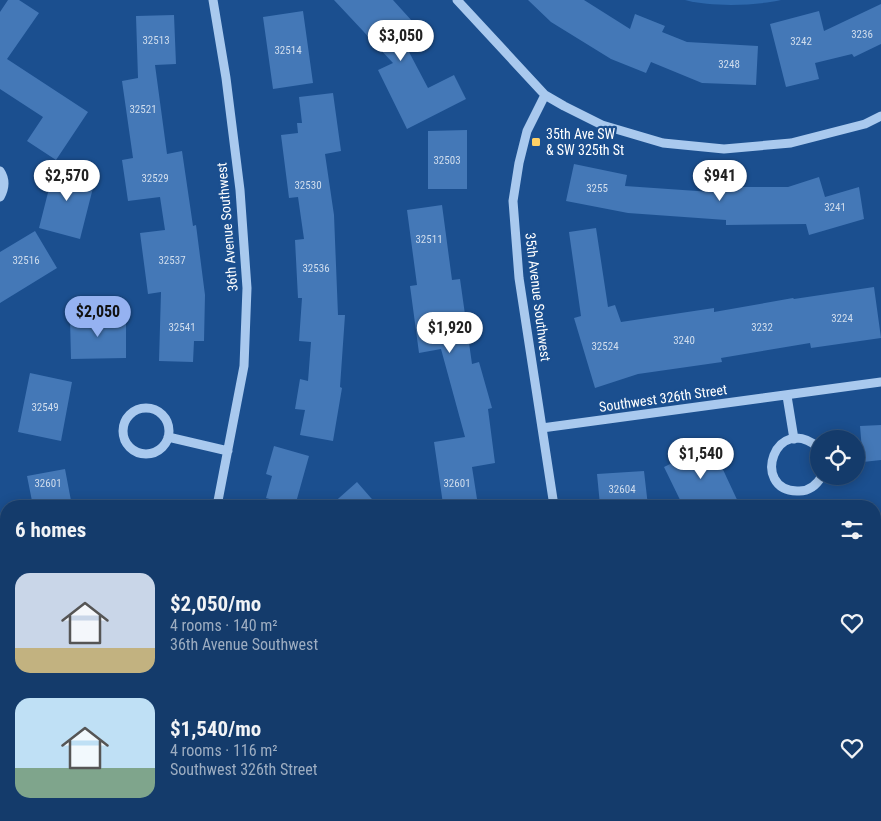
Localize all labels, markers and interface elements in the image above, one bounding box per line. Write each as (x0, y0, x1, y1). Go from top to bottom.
pin: $3,050 (360, 20, 442, 62)
text: $3,050 (379, 26, 423, 45)
house number: 3236 (851, 28, 873, 41)
house number: 32513 (142, 34, 170, 47)
house number: 3242 (790, 35, 812, 48)
house number: 32514 (274, 44, 302, 57)
house number: 3248 (718, 58, 740, 71)
house number: 32521 (129, 103, 157, 116)
place label: 35th Ave SW & SW 325th St (546, 126, 624, 158)
marker: 35th Ave SW & SW 325th St (530, 136, 542, 148)
house number: 32503 (433, 154, 461, 167)
pin: $2,570 (26, 160, 108, 202)
pin: $941 (690, 160, 750, 202)
street label: 36th Avenue Southwest (213, 162, 241, 292)
text: $2,570 (45, 166, 89, 185)
text: $941 (704, 166, 736, 185)
house number: 32529 (141, 172, 169, 185)
house number: 32530 (294, 179, 322, 192)
house number: 3255 (586, 182, 608, 195)
house number: 3241 (824, 201, 846, 214)
street label: 35th Avenue Southwest (522, 232, 554, 362)
house number: 32511 (415, 233, 443, 246)
house number: 32516 (12, 254, 40, 267)
house number: 32537 (158, 254, 186, 267)
house number: 32536 (302, 262, 330, 275)
pin: $2,050 (57, 296, 139, 338)
text: $2,050 (76, 302, 120, 321)
pin: $1,920 (409, 312, 491, 354)
house number: 3224 (831, 312, 853, 325)
text: $1,920 (428, 318, 472, 337)
house number: 32541 (168, 321, 196, 334)
house number: 3232 (751, 321, 773, 334)
house number: 3240 (673, 334, 695, 347)
house number: 32524 (591, 340, 619, 353)
street label: Southwest 326th Street (598, 381, 728, 415)
house number: 32549 (31, 401, 59, 414)
map controls (810, 430, 865, 485)
button: locate (810, 430, 865, 485)
pin: $1,540 (660, 438, 742, 480)
text: $1,540 (679, 444, 723, 463)
house number: 32601 (34, 477, 62, 490)
house number: 32601 (443, 477, 471, 490)
house number: 32604 (608, 483, 636, 496)
icon: filters (838, 516, 866, 544)
text: 6 homes (15, 518, 86, 542)
text: $2,050/mo (170, 592, 261, 616)
icon: home (55, 593, 115, 653)
icon: heart (838, 609, 866, 637)
text: 4 rooms · 140 m² (170, 616, 278, 635)
text: 36th Avenue Southwest (170, 635, 318, 654)
text: $1,540/mo (170, 717, 261, 741)
icon: home (55, 718, 115, 778)
icon: heart (838, 734, 866, 762)
text: 4 rooms · 116 m² (170, 741, 278, 760)
text: Southwest 326th Street (170, 760, 317, 779)

